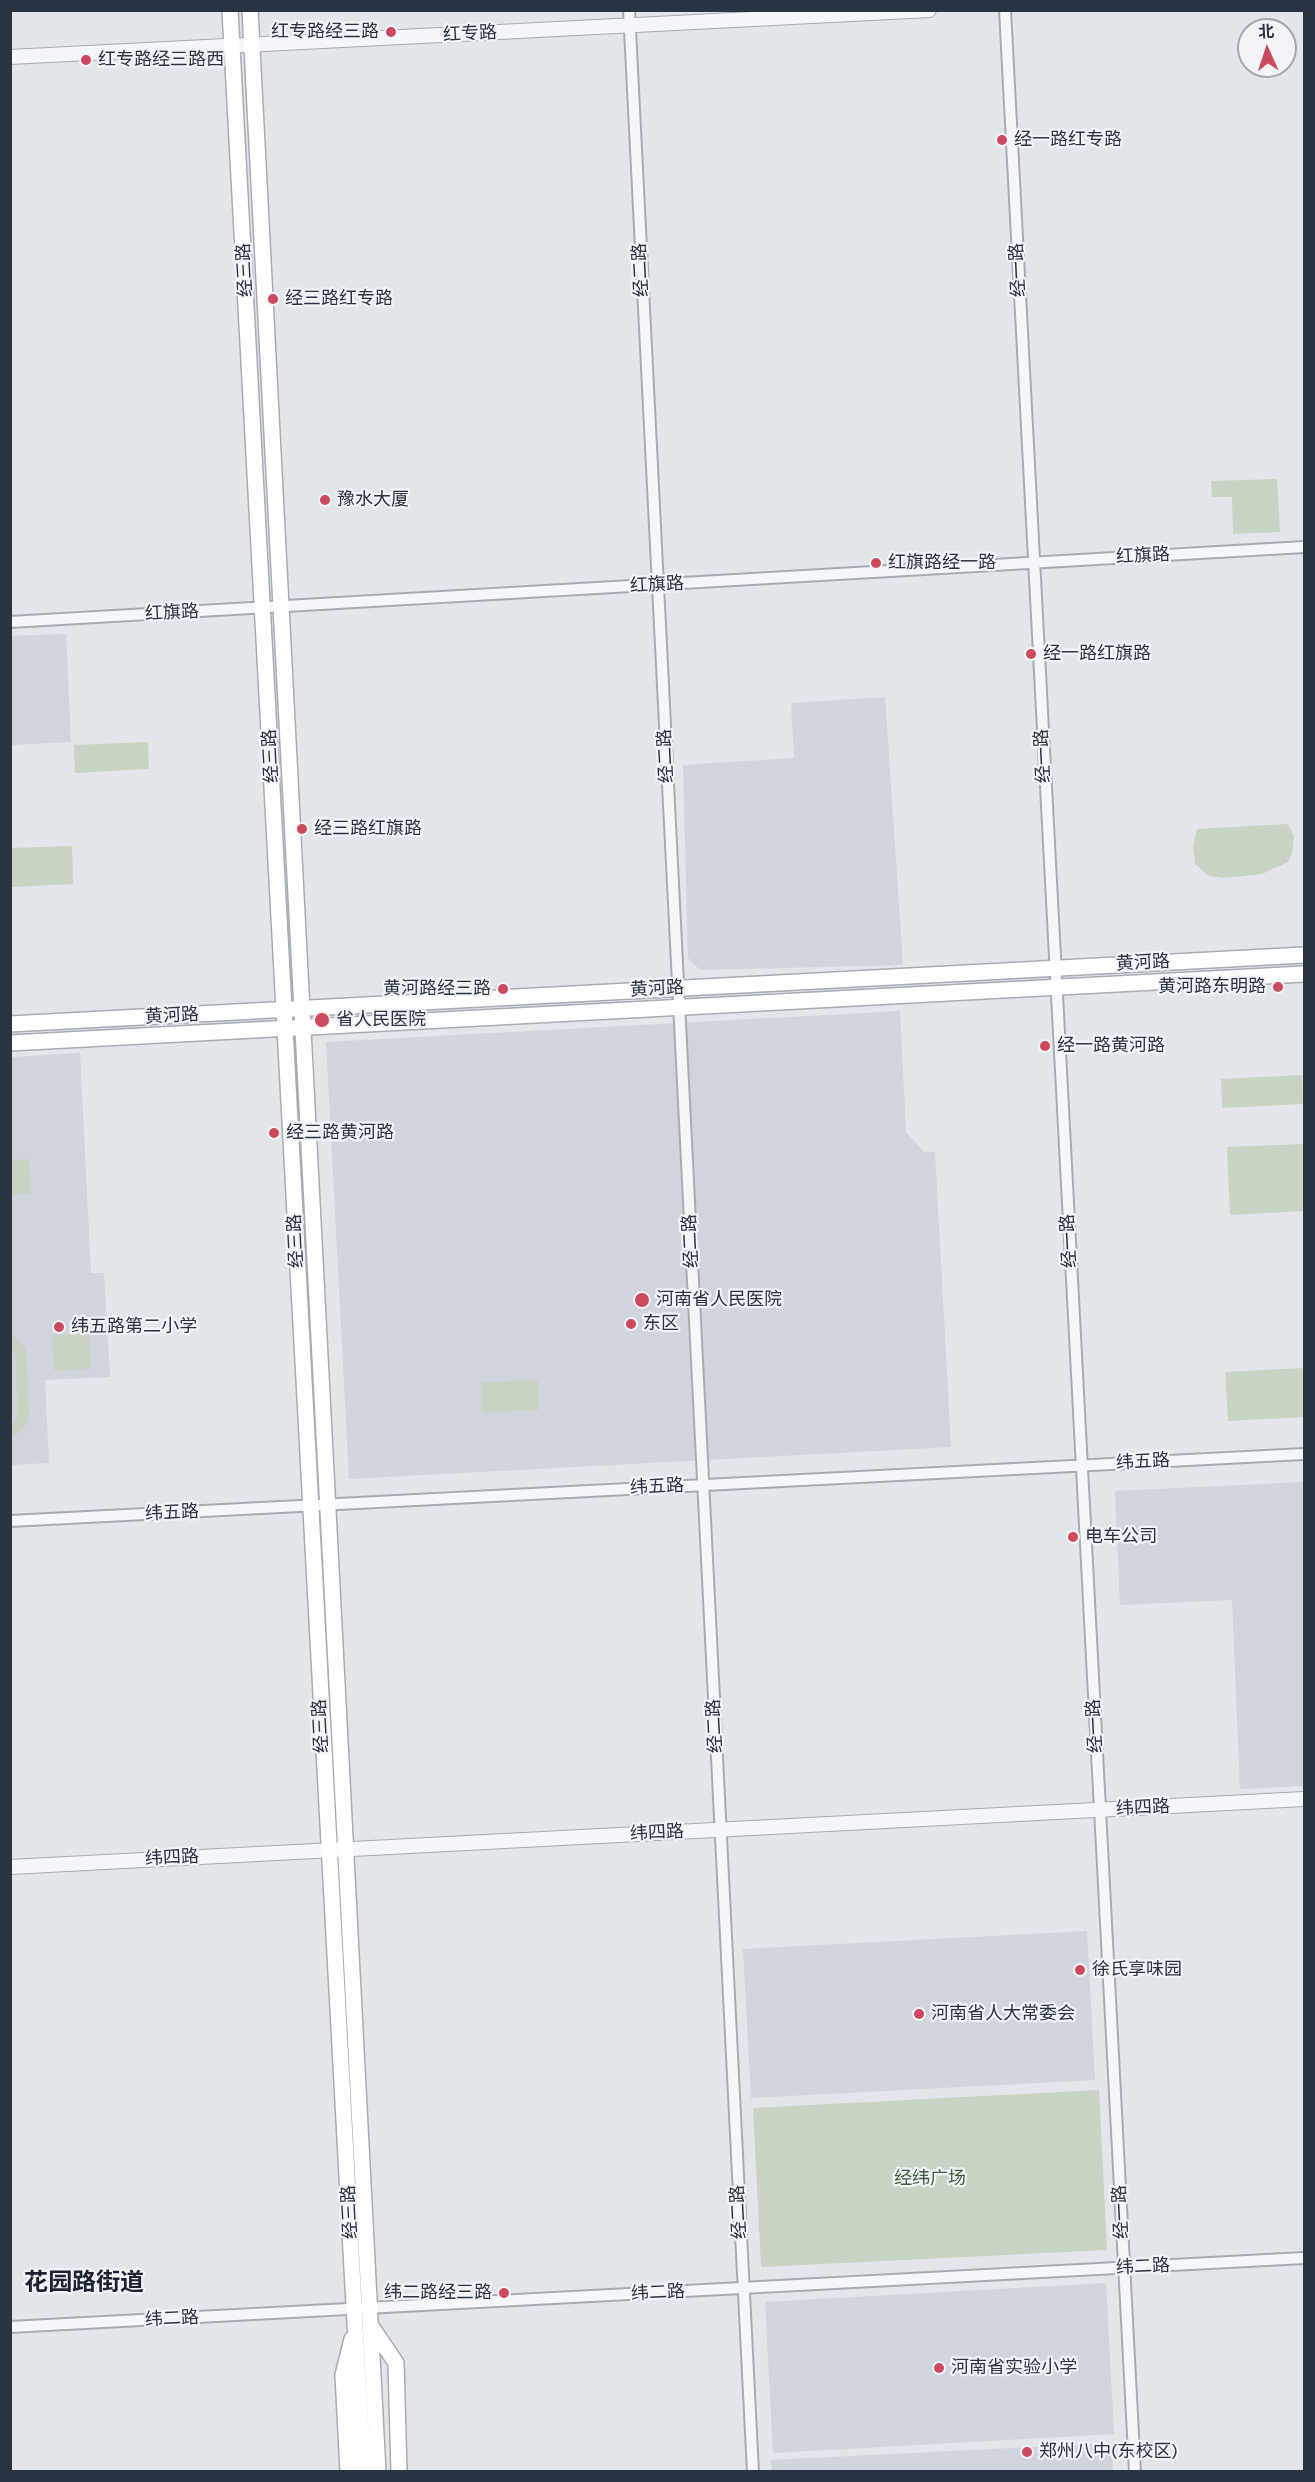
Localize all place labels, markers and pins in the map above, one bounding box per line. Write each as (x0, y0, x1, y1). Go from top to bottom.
place label: 红专路经三路 (271, 21, 379, 43)
marker: 红专路经三路 (384, 25, 398, 39)
place label: 红专路经三路西 (98, 49, 224, 71)
marker: 红专路经三路西 (79, 53, 93, 67)
place label: 经一路红专路 (1014, 129, 1122, 151)
marker: 经一路红专路 (995, 133, 1009, 147)
place label: 经三路红专路 (285, 288, 393, 310)
marker: 经三路红专路 (266, 292, 280, 306)
place label: 豫水大厦 (337, 489, 409, 511)
marker: 豫水大厦 (318, 493, 332, 507)
place label: 红旗路经一路 (888, 552, 996, 574)
marker: 红旗路经一路 (869, 556, 883, 570)
place label: 经一路红旗路 (1043, 643, 1151, 665)
marker: 经一路红旗路 (1024, 647, 1038, 661)
place label: 经三路红旗路 (314, 818, 422, 840)
marker: 经三路红旗路 (295, 822, 309, 836)
place label: 黄河路东明路 (1158, 976, 1266, 998)
place label: 黄河路经三路 (383, 978, 491, 1000)
marker: 黄河路东明路 (1271, 980, 1285, 994)
marker: 黄河路经三路 (496, 982, 510, 996)
place label: 省人民医院 (336, 1009, 426, 1031)
marker: 省人民医院 (313, 1011, 331, 1029)
place label: 经一路黄河路 (1057, 1035, 1165, 1057)
marker: 经一路黄河路 (1038, 1039, 1052, 1053)
place label: 经三路黄河路 (286, 1122, 394, 1144)
marker: 经三路黄河路 (267, 1126, 281, 1140)
place label: 河南省人民医院 (656, 1289, 782, 1311)
marker: 河南省人民医院 (633, 1291, 651, 1309)
place label: 东区 (643, 1313, 679, 1335)
place label: 纬五路第二小学 (71, 1316, 197, 1338)
marker: 东区 (624, 1317, 638, 1331)
marker: 纬五路第二小学 (52, 1320, 66, 1334)
place label: 电车公司 (1085, 1526, 1157, 1548)
marker: 电车公司 (1066, 1530, 1080, 1544)
place label: 徐氏享味园 (1092, 1959, 1182, 1981)
marker: 徐氏享味园 (1073, 1963, 1087, 1977)
place label: 河南省人大常委会 (931, 2003, 1075, 2025)
marker: 河南省人大常委会 (912, 2007, 926, 2021)
place label: 纬二路经三路 (384, 2282, 492, 2304)
marker: 纬二路经三路 (497, 2286, 511, 2300)
place label: 河南省实验小学 (951, 2357, 1077, 2379)
marker: 河南省实验小学 (932, 2361, 946, 2375)
place label: 郑州八中(东校区) (1039, 2441, 1178, 2463)
marker: 郑州八中(东校区) (1020, 2445, 1034, 2459)

